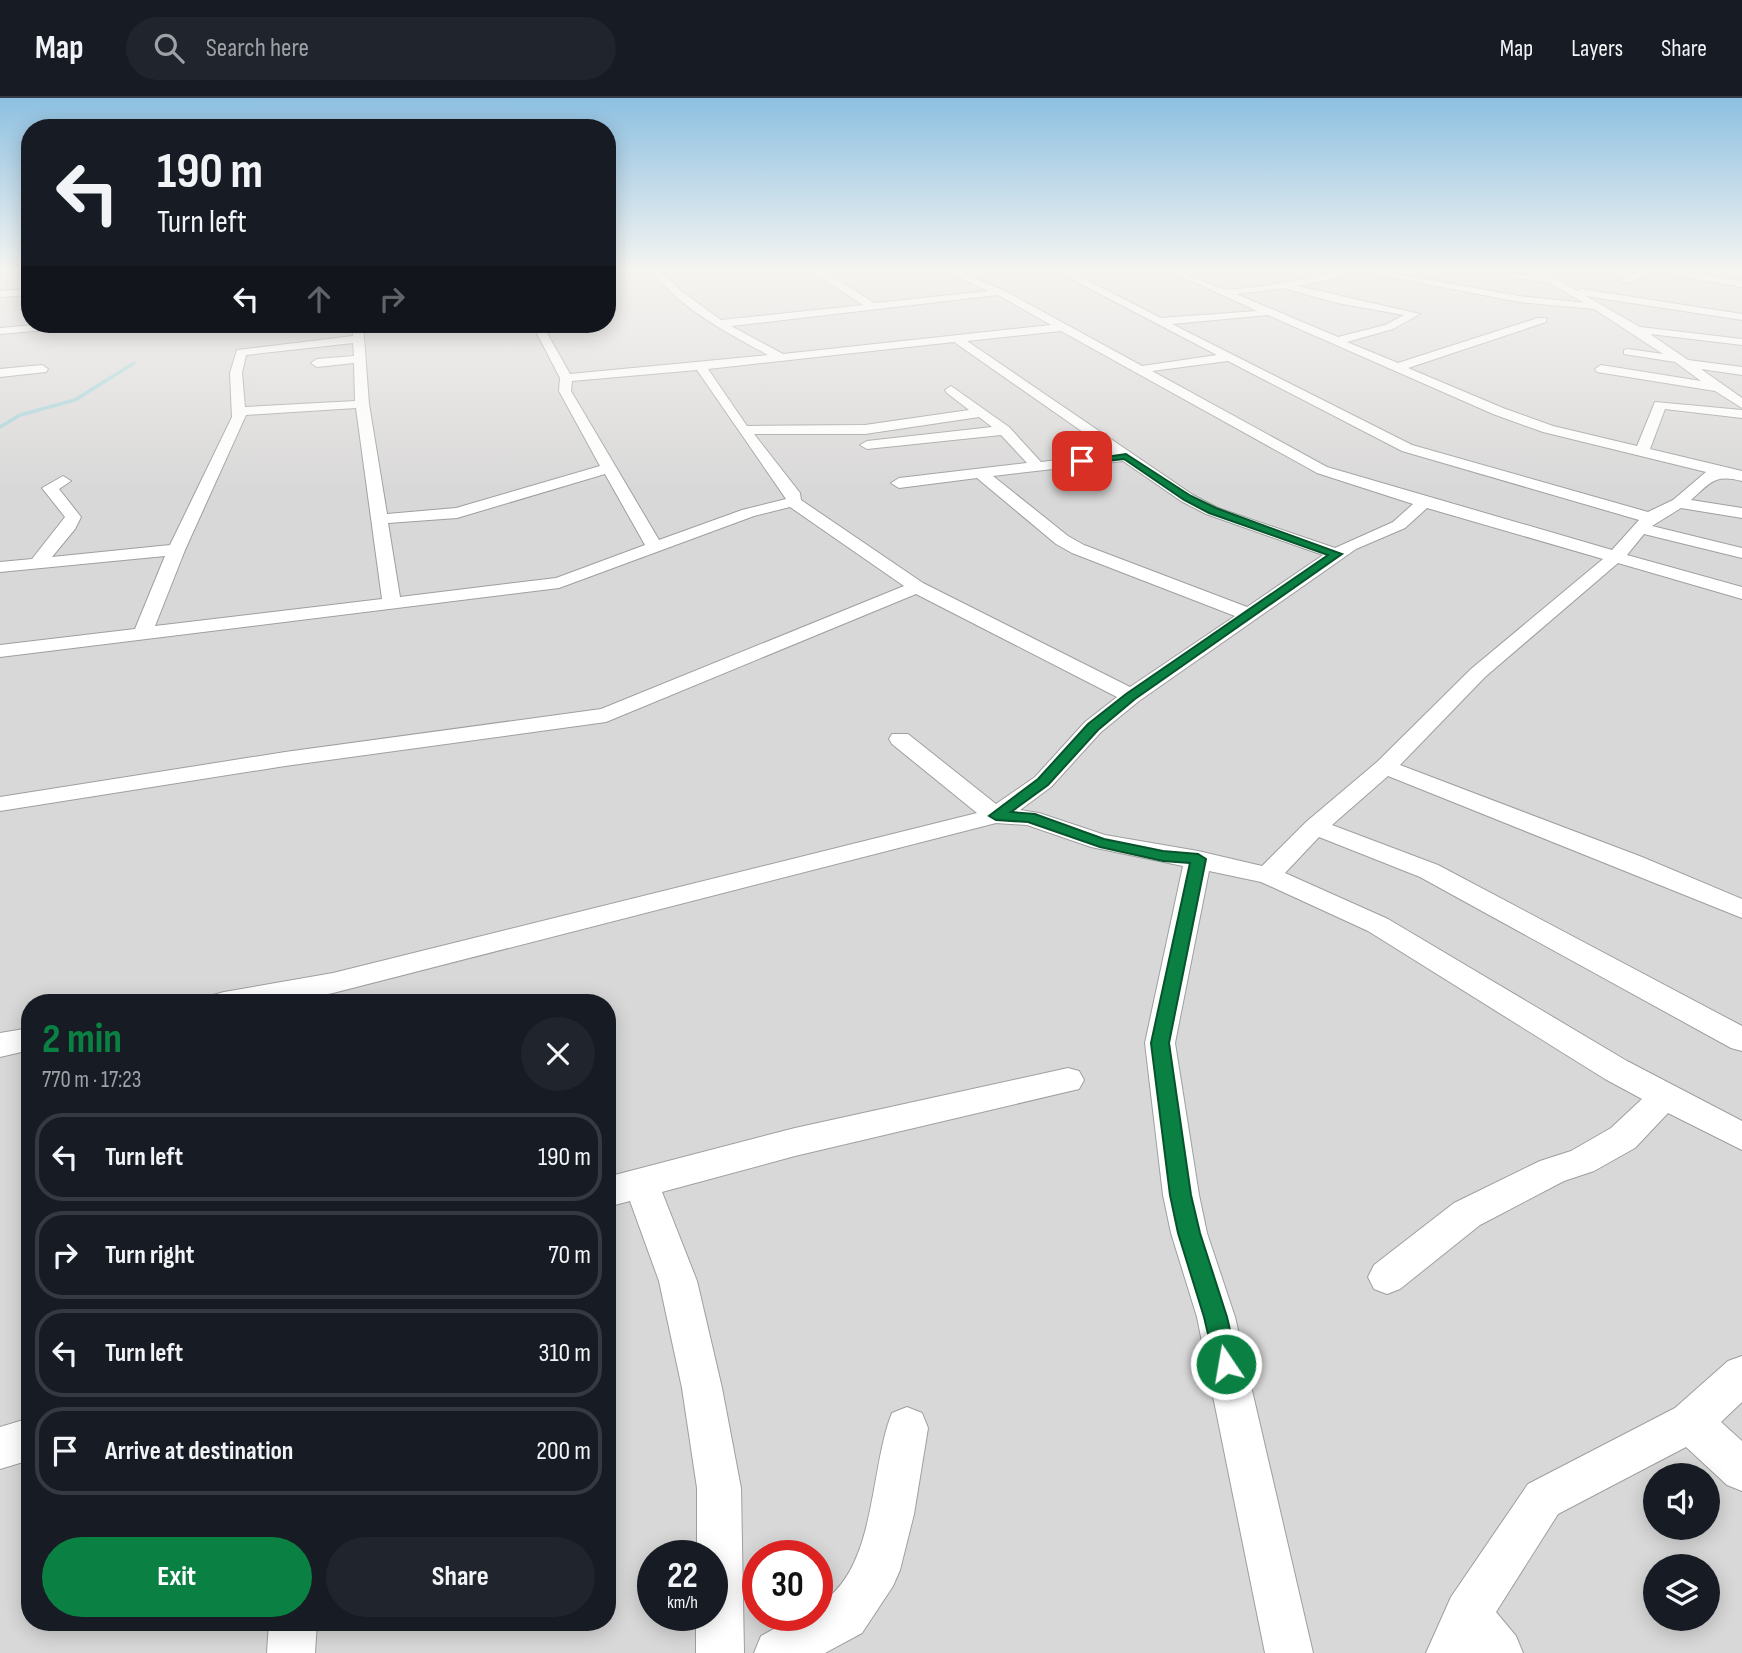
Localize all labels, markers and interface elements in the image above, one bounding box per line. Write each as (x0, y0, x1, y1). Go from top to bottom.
search box (126, 17, 616, 80)
text: Map (35, 28, 84, 68)
icon: search (150, 29, 188, 67)
text: Search here (206, 33, 309, 64)
text: Map (1500, 34, 1533, 63)
text: Layers (1571, 34, 1623, 63)
text: Share (1661, 34, 1707, 63)
text: 190 m (157, 143, 263, 202)
icon: left (42, 147, 133, 238)
text: Turn left (157, 203, 247, 242)
icon: left (227, 280, 265, 318)
icon: ahead (300, 280, 338, 318)
icon: right (373, 280, 411, 318)
pin (1052, 431, 1112, 491)
icon: arrive (1063, 442, 1101, 480)
text: 2 min (42, 1014, 122, 1065)
button: close (521, 1017, 595, 1091)
text: 770 m · 17:23 (42, 1066, 142, 1094)
icon: left (46, 1138, 84, 1176)
text: Turn left (105, 1142, 183, 1173)
text: 190 m (538, 1142, 591, 1173)
icon: right (46, 1236, 84, 1274)
text: Turn right (105, 1240, 194, 1271)
text: 70 m (548, 1240, 591, 1271)
position arrow (1189, 1327, 1263, 1401)
icon: left (46, 1334, 84, 1372)
text: Turn left (105, 1338, 183, 1369)
text: 310 m (539, 1338, 591, 1369)
icon: arrive (46, 1432, 84, 1470)
text: Arrive at destination (105, 1436, 293, 1467)
text: 200 m (536, 1436, 591, 1467)
map controls (1643, 1463, 1720, 1631)
button: sound (1643, 1463, 1720, 1540)
button: Exit (42, 1537, 312, 1617)
button: Share (326, 1537, 595, 1617)
speed limit sign: 30 (742, 1540, 833, 1631)
button: layers (1643, 1554, 1720, 1631)
text: 22 (667, 1555, 698, 1598)
text: km/h (667, 1592, 698, 1613)

